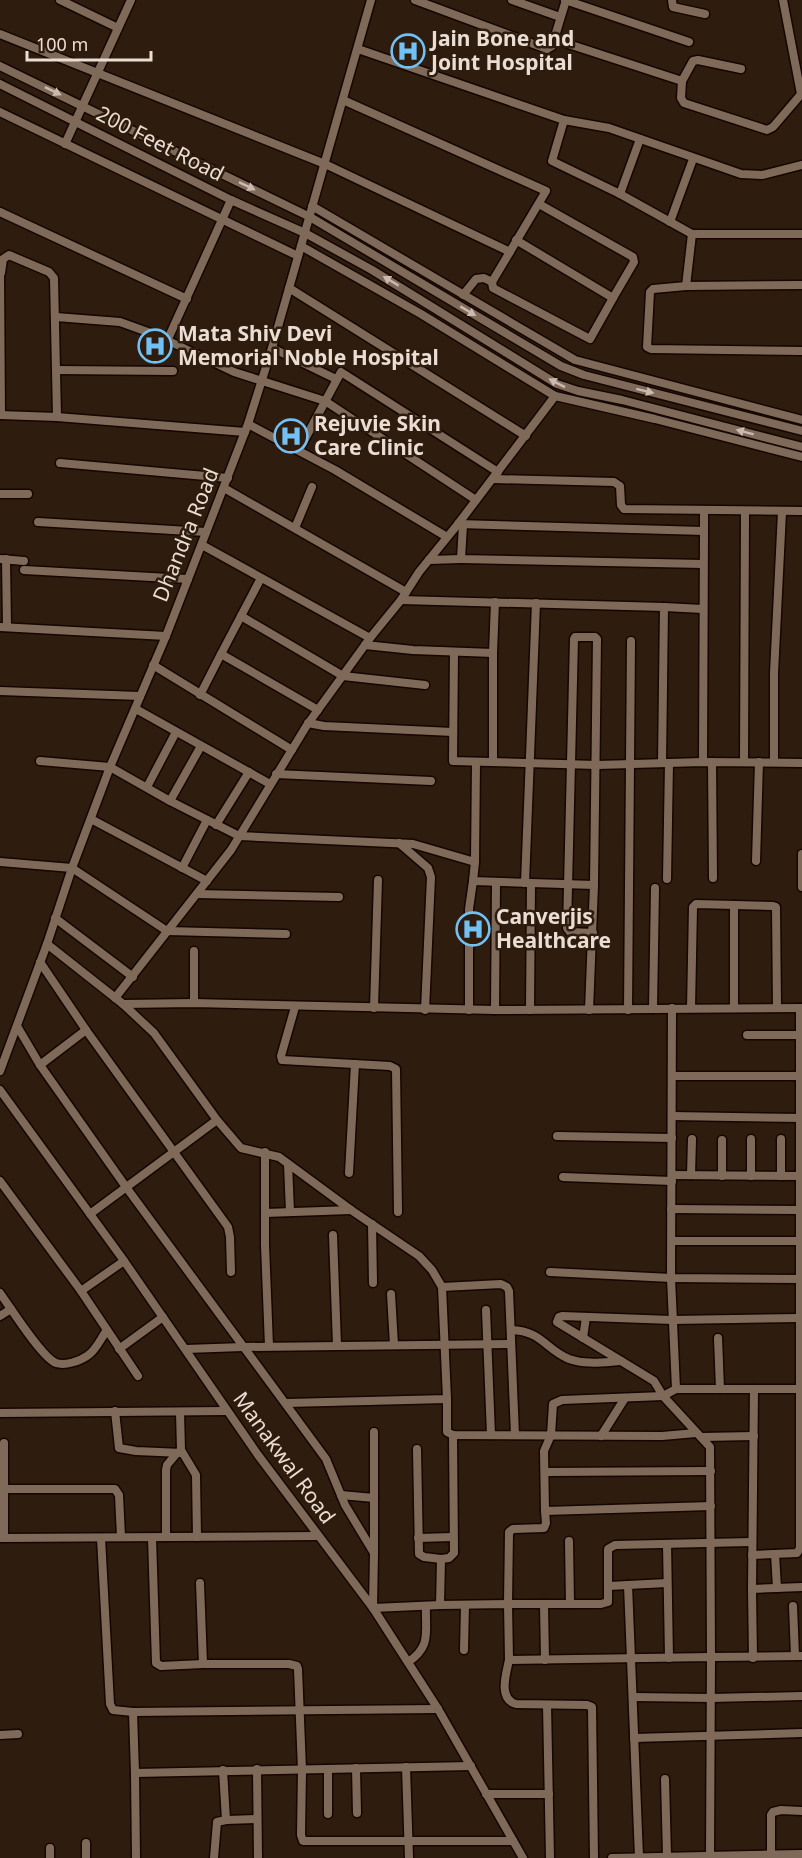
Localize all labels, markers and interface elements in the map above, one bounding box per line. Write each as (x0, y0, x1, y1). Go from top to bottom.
scale bar (27, 24, 152, 62)
place label: Jain Bone and Joint Hospital (429, 24, 574, 76)
text: 100 m (36, 32, 88, 56)
hospital icon: Jain Bone and Joint Hospital (390, 33, 426, 69)
one-way arrow (44, 87, 61, 96)
street label: 200 Feet Road (92, 99, 229, 187)
one-way arrow (238, 182, 255, 191)
one-way arrow (383, 276, 399, 287)
one-way arrow (460, 306, 476, 317)
place label: Mata Shiv Devi Memorial Noble Hospital (178, 319, 439, 371)
hospital icon: Mata Shiv Devi Memorial Noble Hospital (137, 328, 173, 364)
one-way arrow (549, 378, 566, 387)
one-way arrow (635, 386, 654, 396)
place label: Rejuvie Skin Care Clinic (314, 409, 441, 461)
hospital icon: Rejuvie Skin Care Clinic (273, 418, 309, 454)
one-way arrow (736, 427, 755, 437)
street label: Dhandra Road (146, 464, 225, 606)
place label: Canverjis Healthcare (496, 902, 611, 954)
hospital icon: Canverjis Healthcare (455, 911, 491, 947)
street label: Manakwal Road (228, 1386, 342, 1529)

